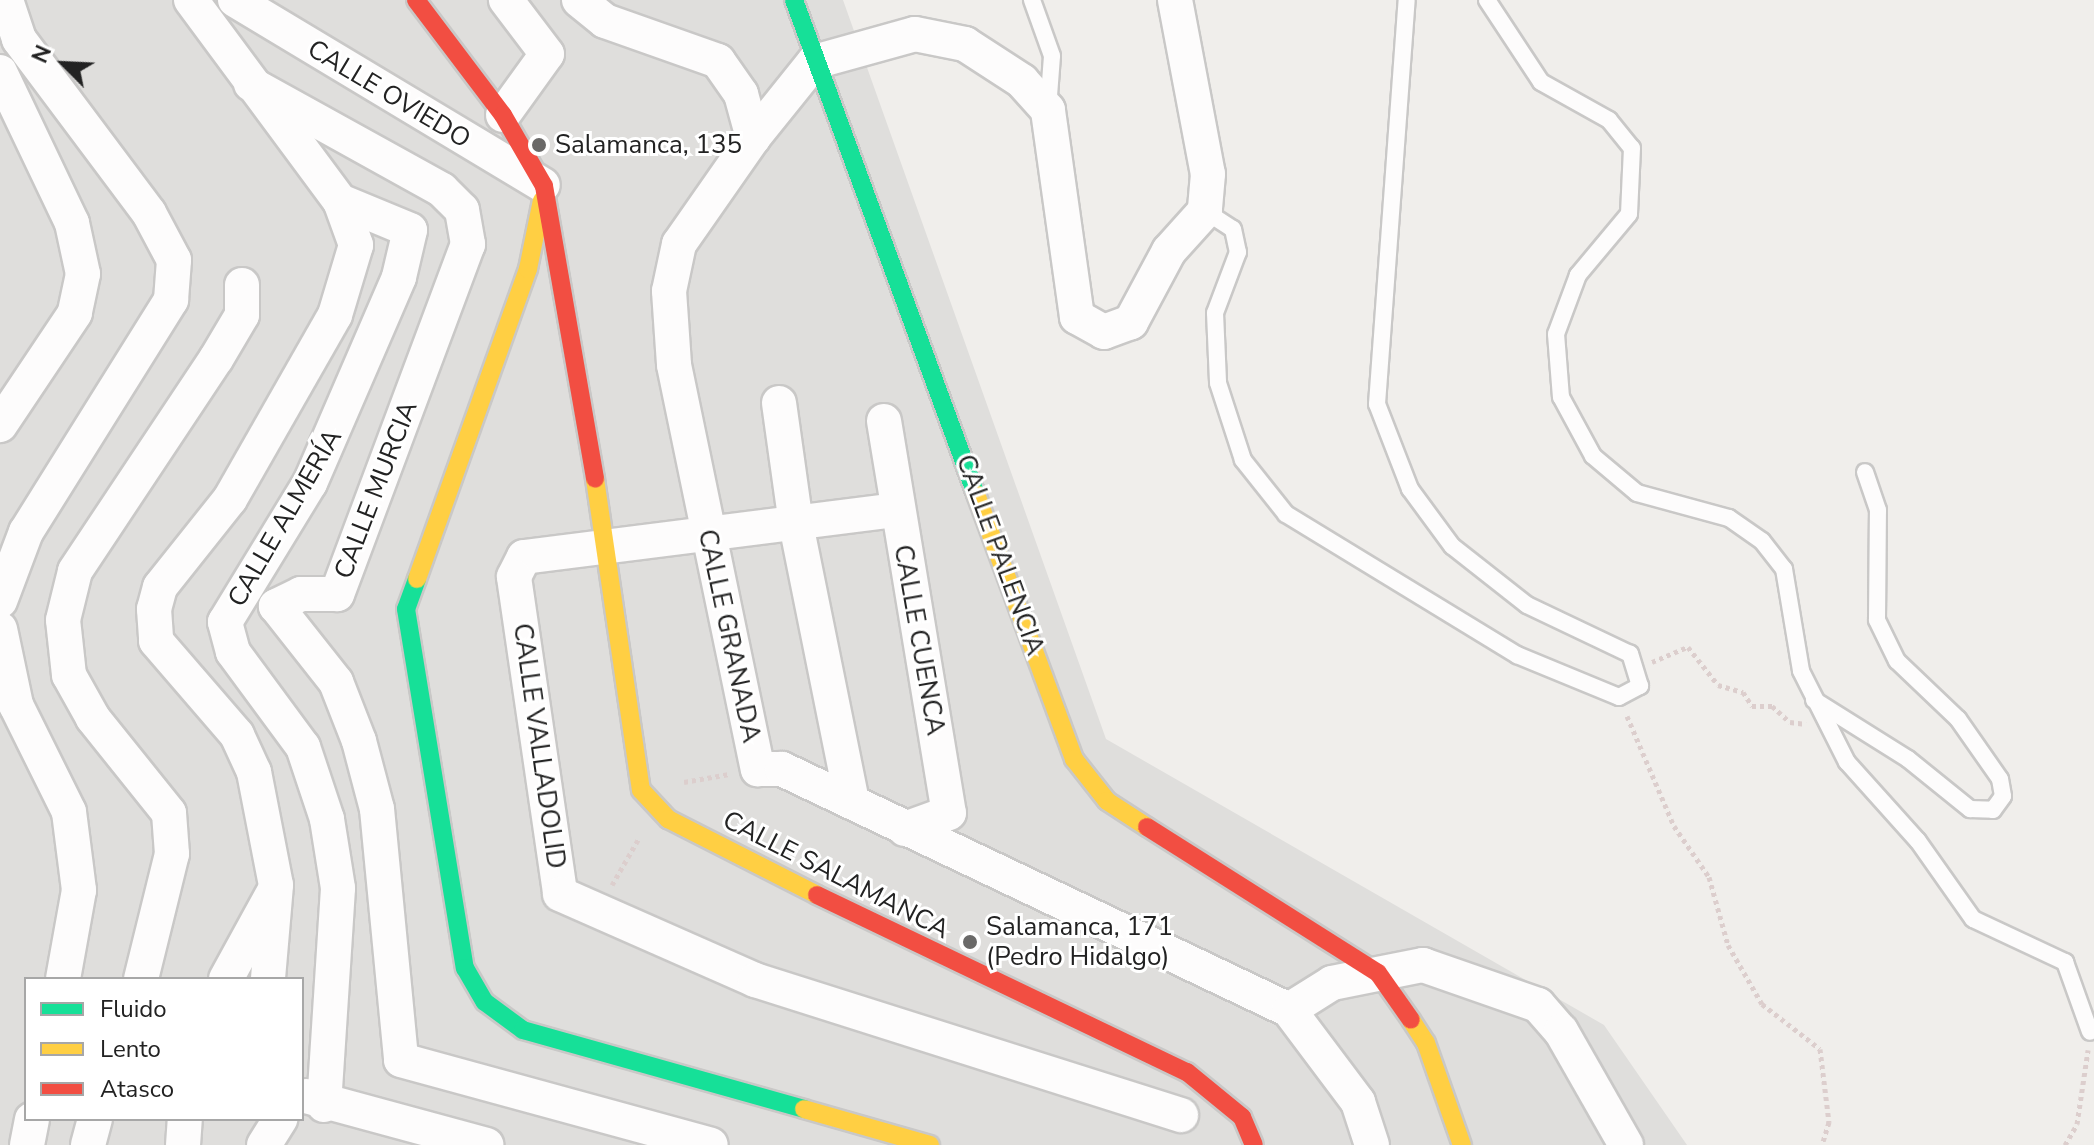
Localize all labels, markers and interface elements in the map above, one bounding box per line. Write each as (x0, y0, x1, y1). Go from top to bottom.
north arrow (24, 24, 104, 104)
street label: CALLE OVIEDO (302, 33, 476, 155)
text: N (25, 41, 59, 68)
place label: Salamanca, 135 (555, 129, 742, 161)
marker: Salamanca, 135 (530, 136, 548, 154)
street label: CALLE MURCIA (328, 397, 424, 583)
street label: CALLE ALMERÍA (222, 424, 348, 612)
street label: CALLE PALENCIA (949, 450, 1051, 660)
street label: CALLE GRANADA (691, 527, 767, 745)
street label: CALLE CUENCA (887, 542, 951, 738)
street label: CALLE VALLADOLID (506, 621, 572, 871)
street label: CALLE SALAMANCA (718, 804, 954, 946)
place label: Salamanca, 171 (Pedro Hidalgo) (986, 911, 1173, 972)
marker: Salamanca, 171 (Pedro Hidalgo) (961, 933, 979, 951)
legend (24, 977, 304, 1121)
text: Fluido (100, 993, 167, 1025)
text: Lento (100, 1033, 161, 1065)
text: Atasco (100, 1073, 174, 1105)

